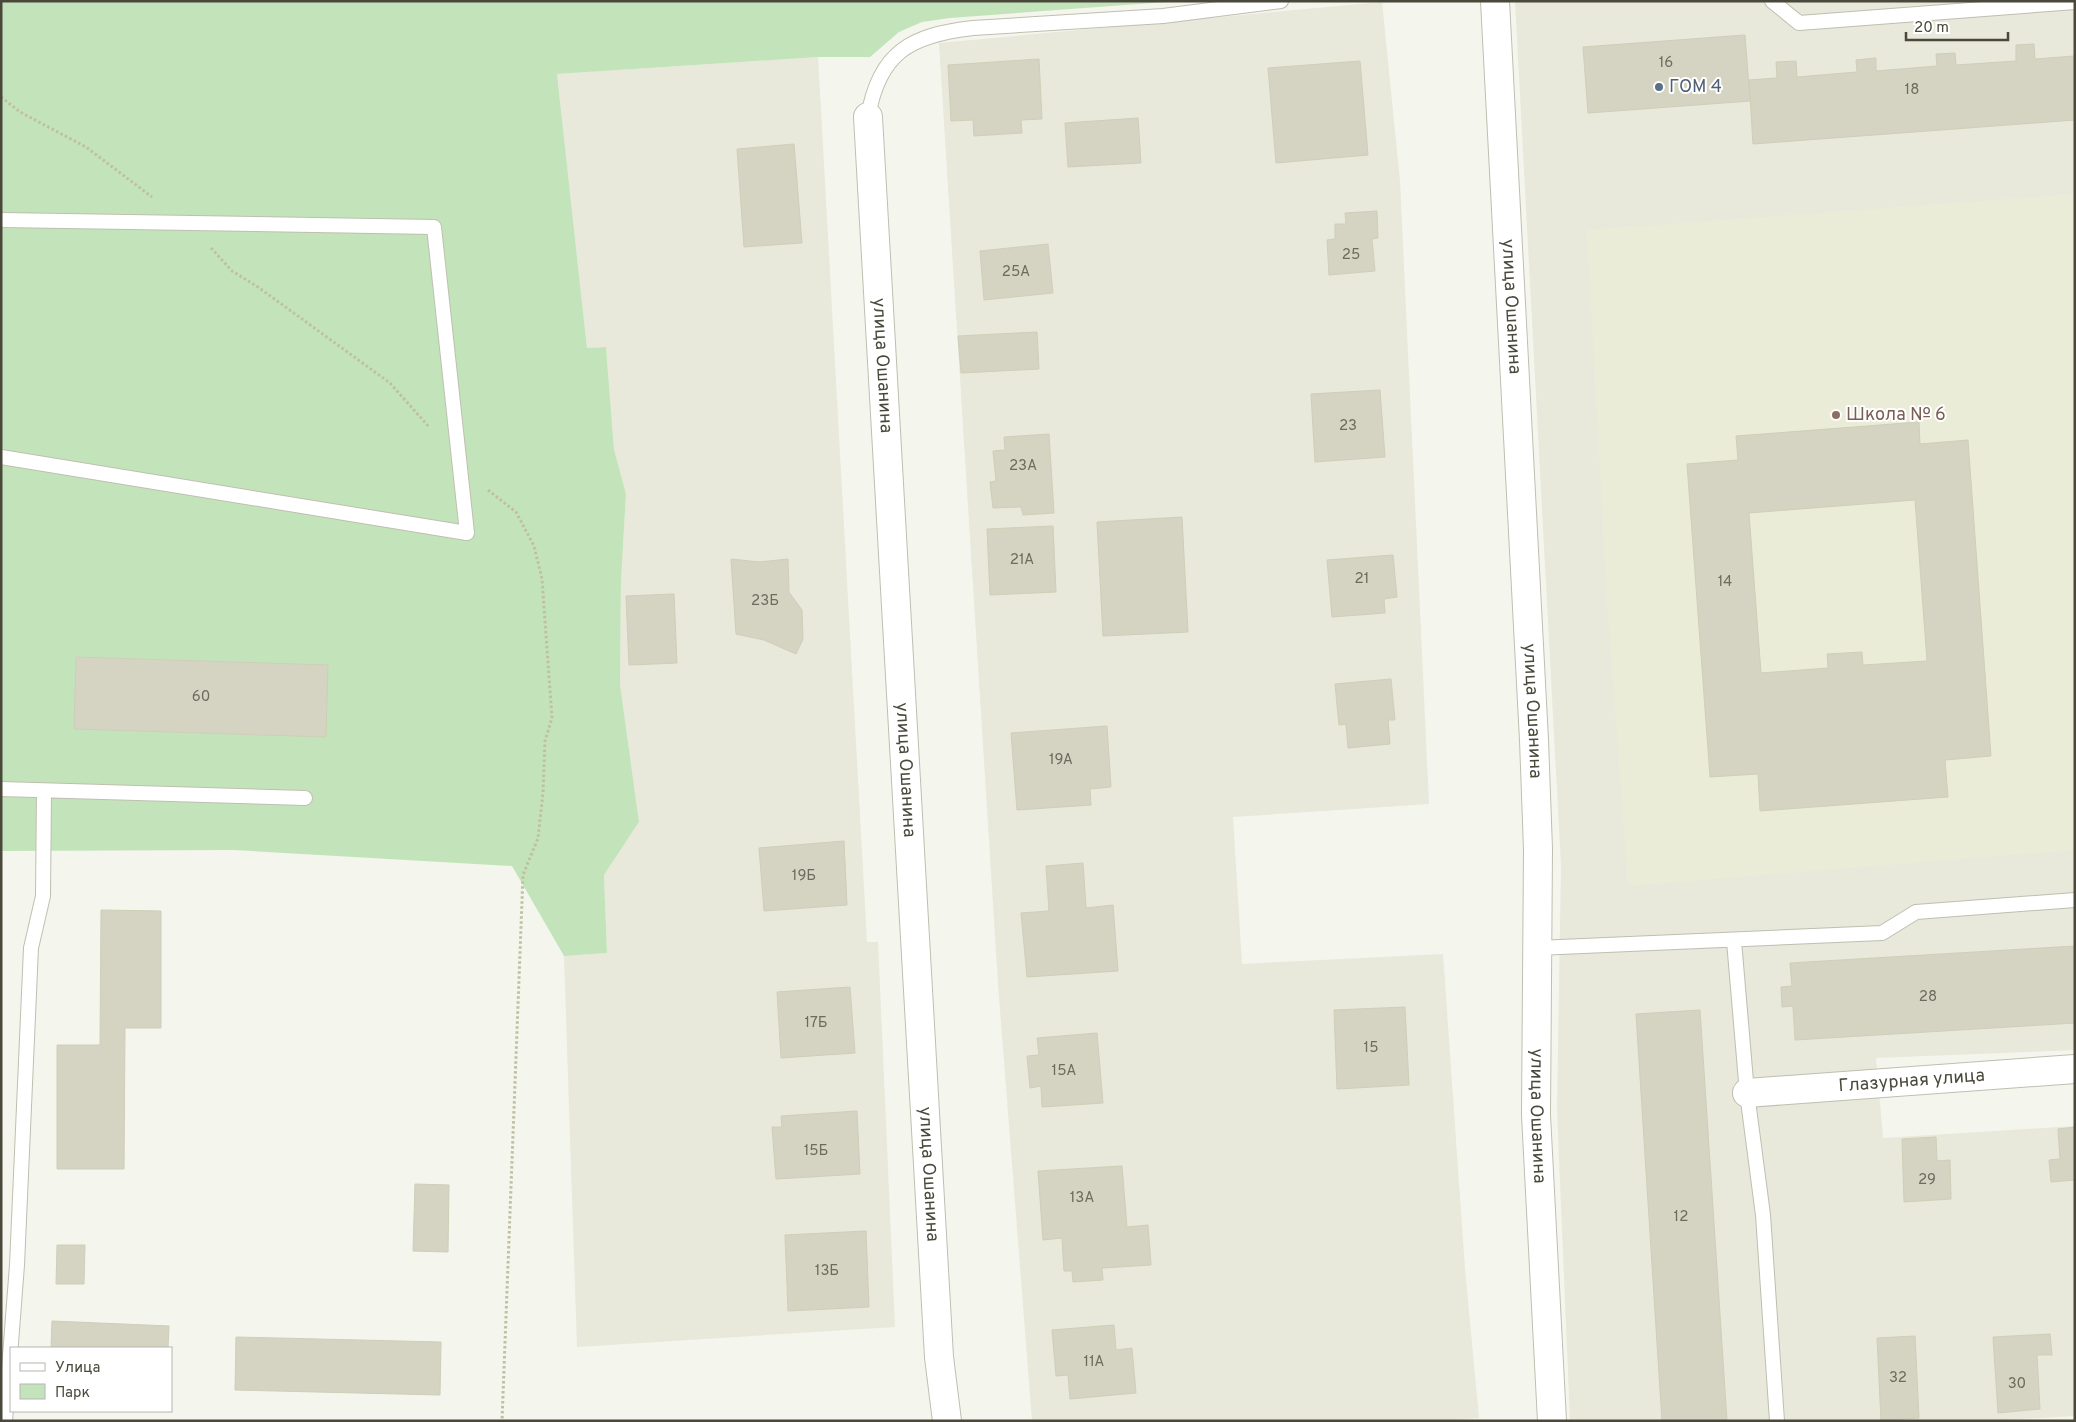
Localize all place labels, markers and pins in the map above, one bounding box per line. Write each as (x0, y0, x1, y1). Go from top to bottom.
place label: ГОМ 4 (1669, 76, 1722, 99)
marker: ГОМ 4 (1653, 81, 1665, 93)
place label: Школа № 6 (1846, 404, 1946, 427)
marker: Школа № 6 (1830, 409, 1842, 421)

